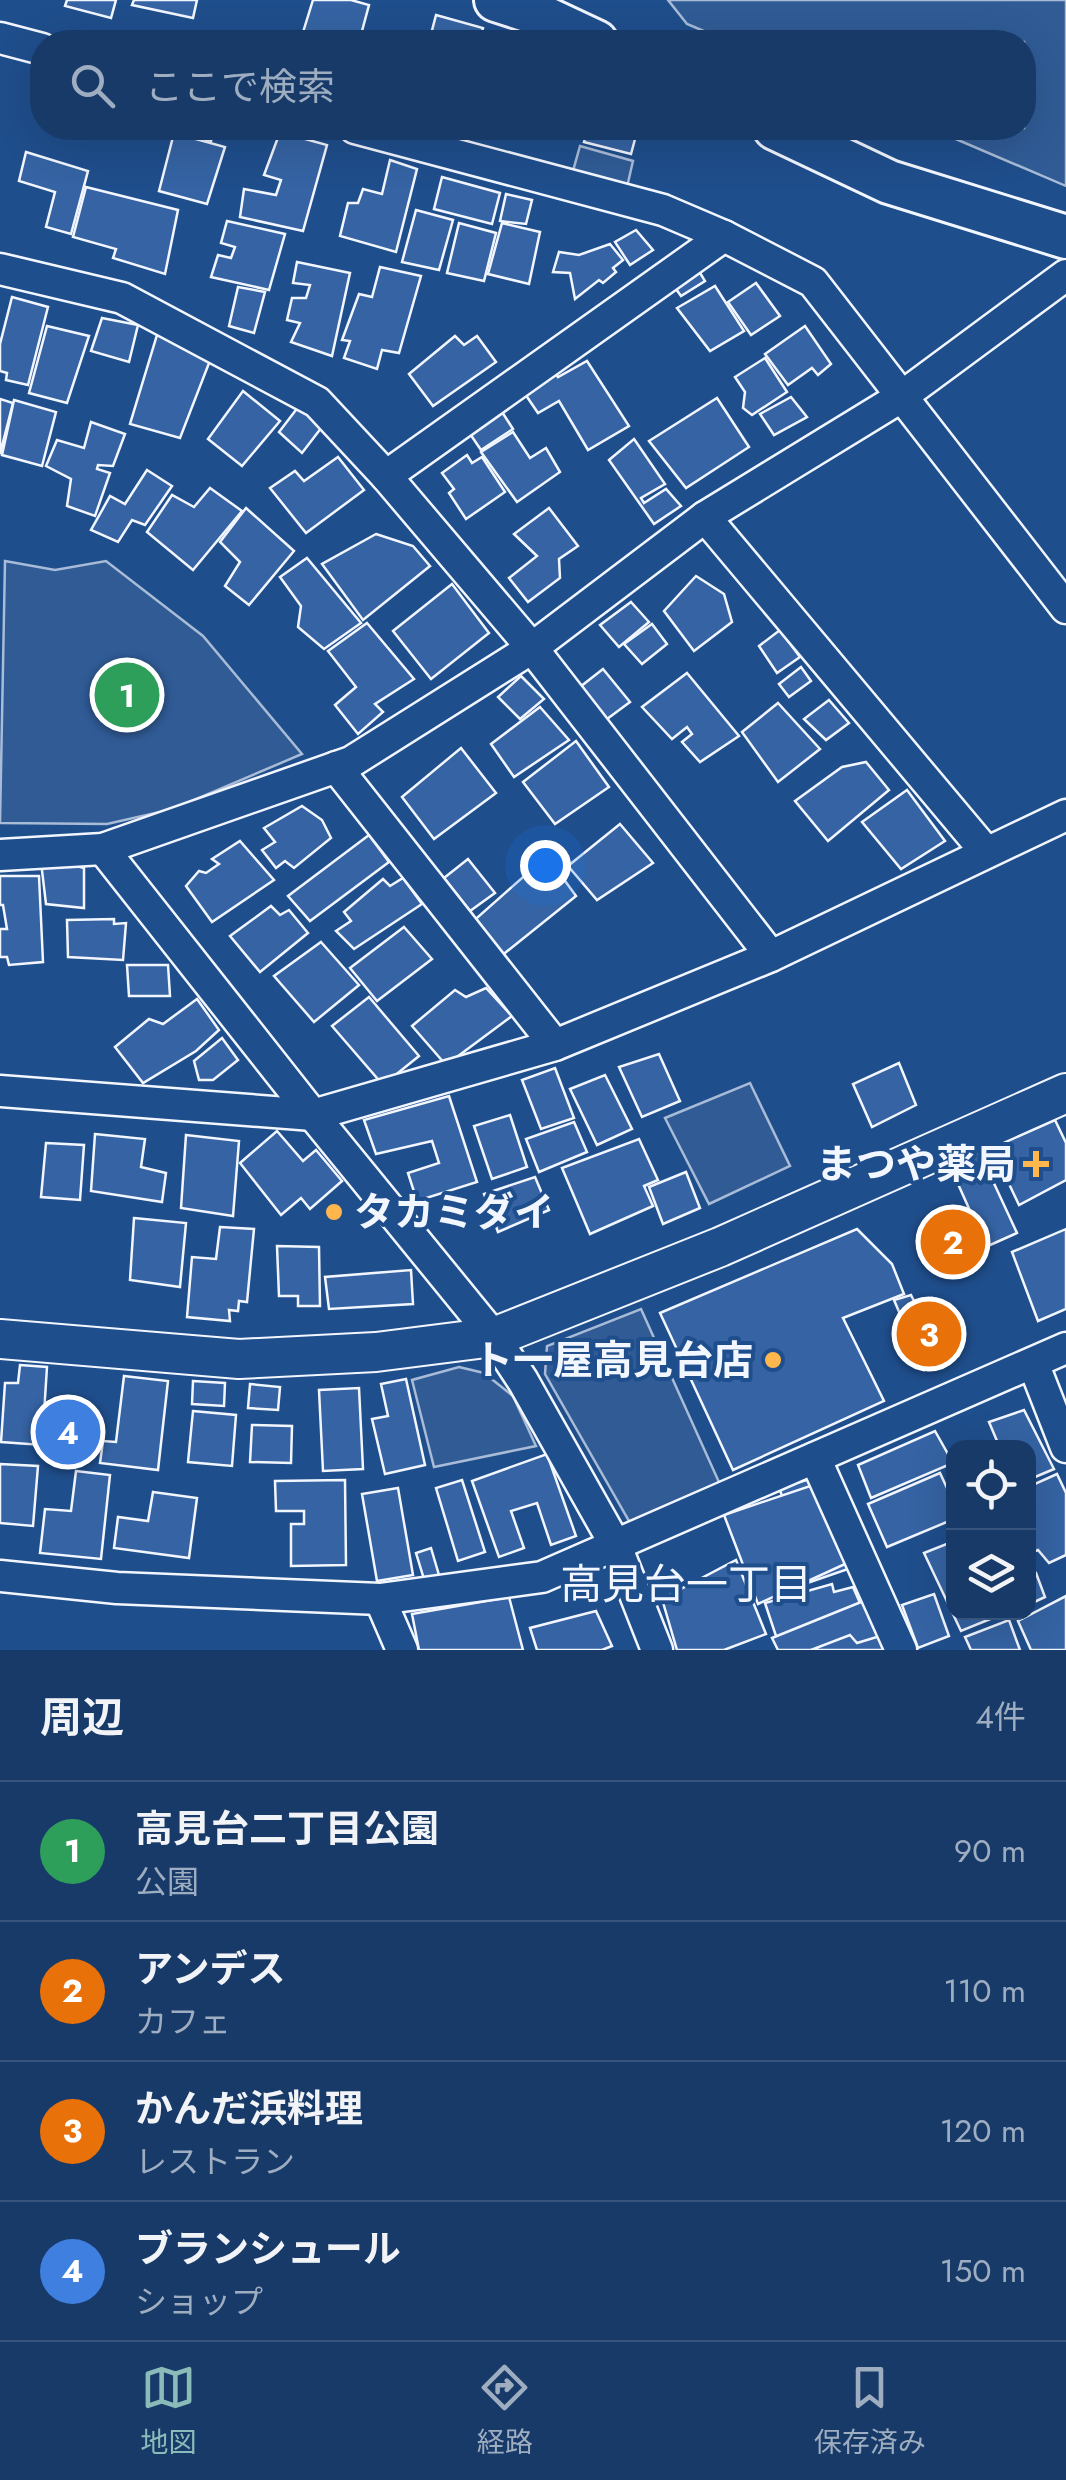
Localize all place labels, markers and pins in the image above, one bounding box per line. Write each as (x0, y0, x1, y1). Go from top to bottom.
pin: 1 (94, 658, 160, 732)
place label: まつや薬局 (816, 1135, 1016, 1193)
marker: まつや薬局 (1025, 1153, 1047, 1175)
place label: タカミダイ (354, 1183, 554, 1241)
marker: タカミダイ (323, 1201, 345, 1223)
pin: 2 (920, 1204, 986, 1280)
pin: 3 (896, 1296, 962, 1372)
place label: ト一屋高見台店 (473, 1331, 753, 1389)
marker: ト一屋高見台店 (762, 1349, 784, 1371)
pin: 4 (36, 1394, 100, 1470)

